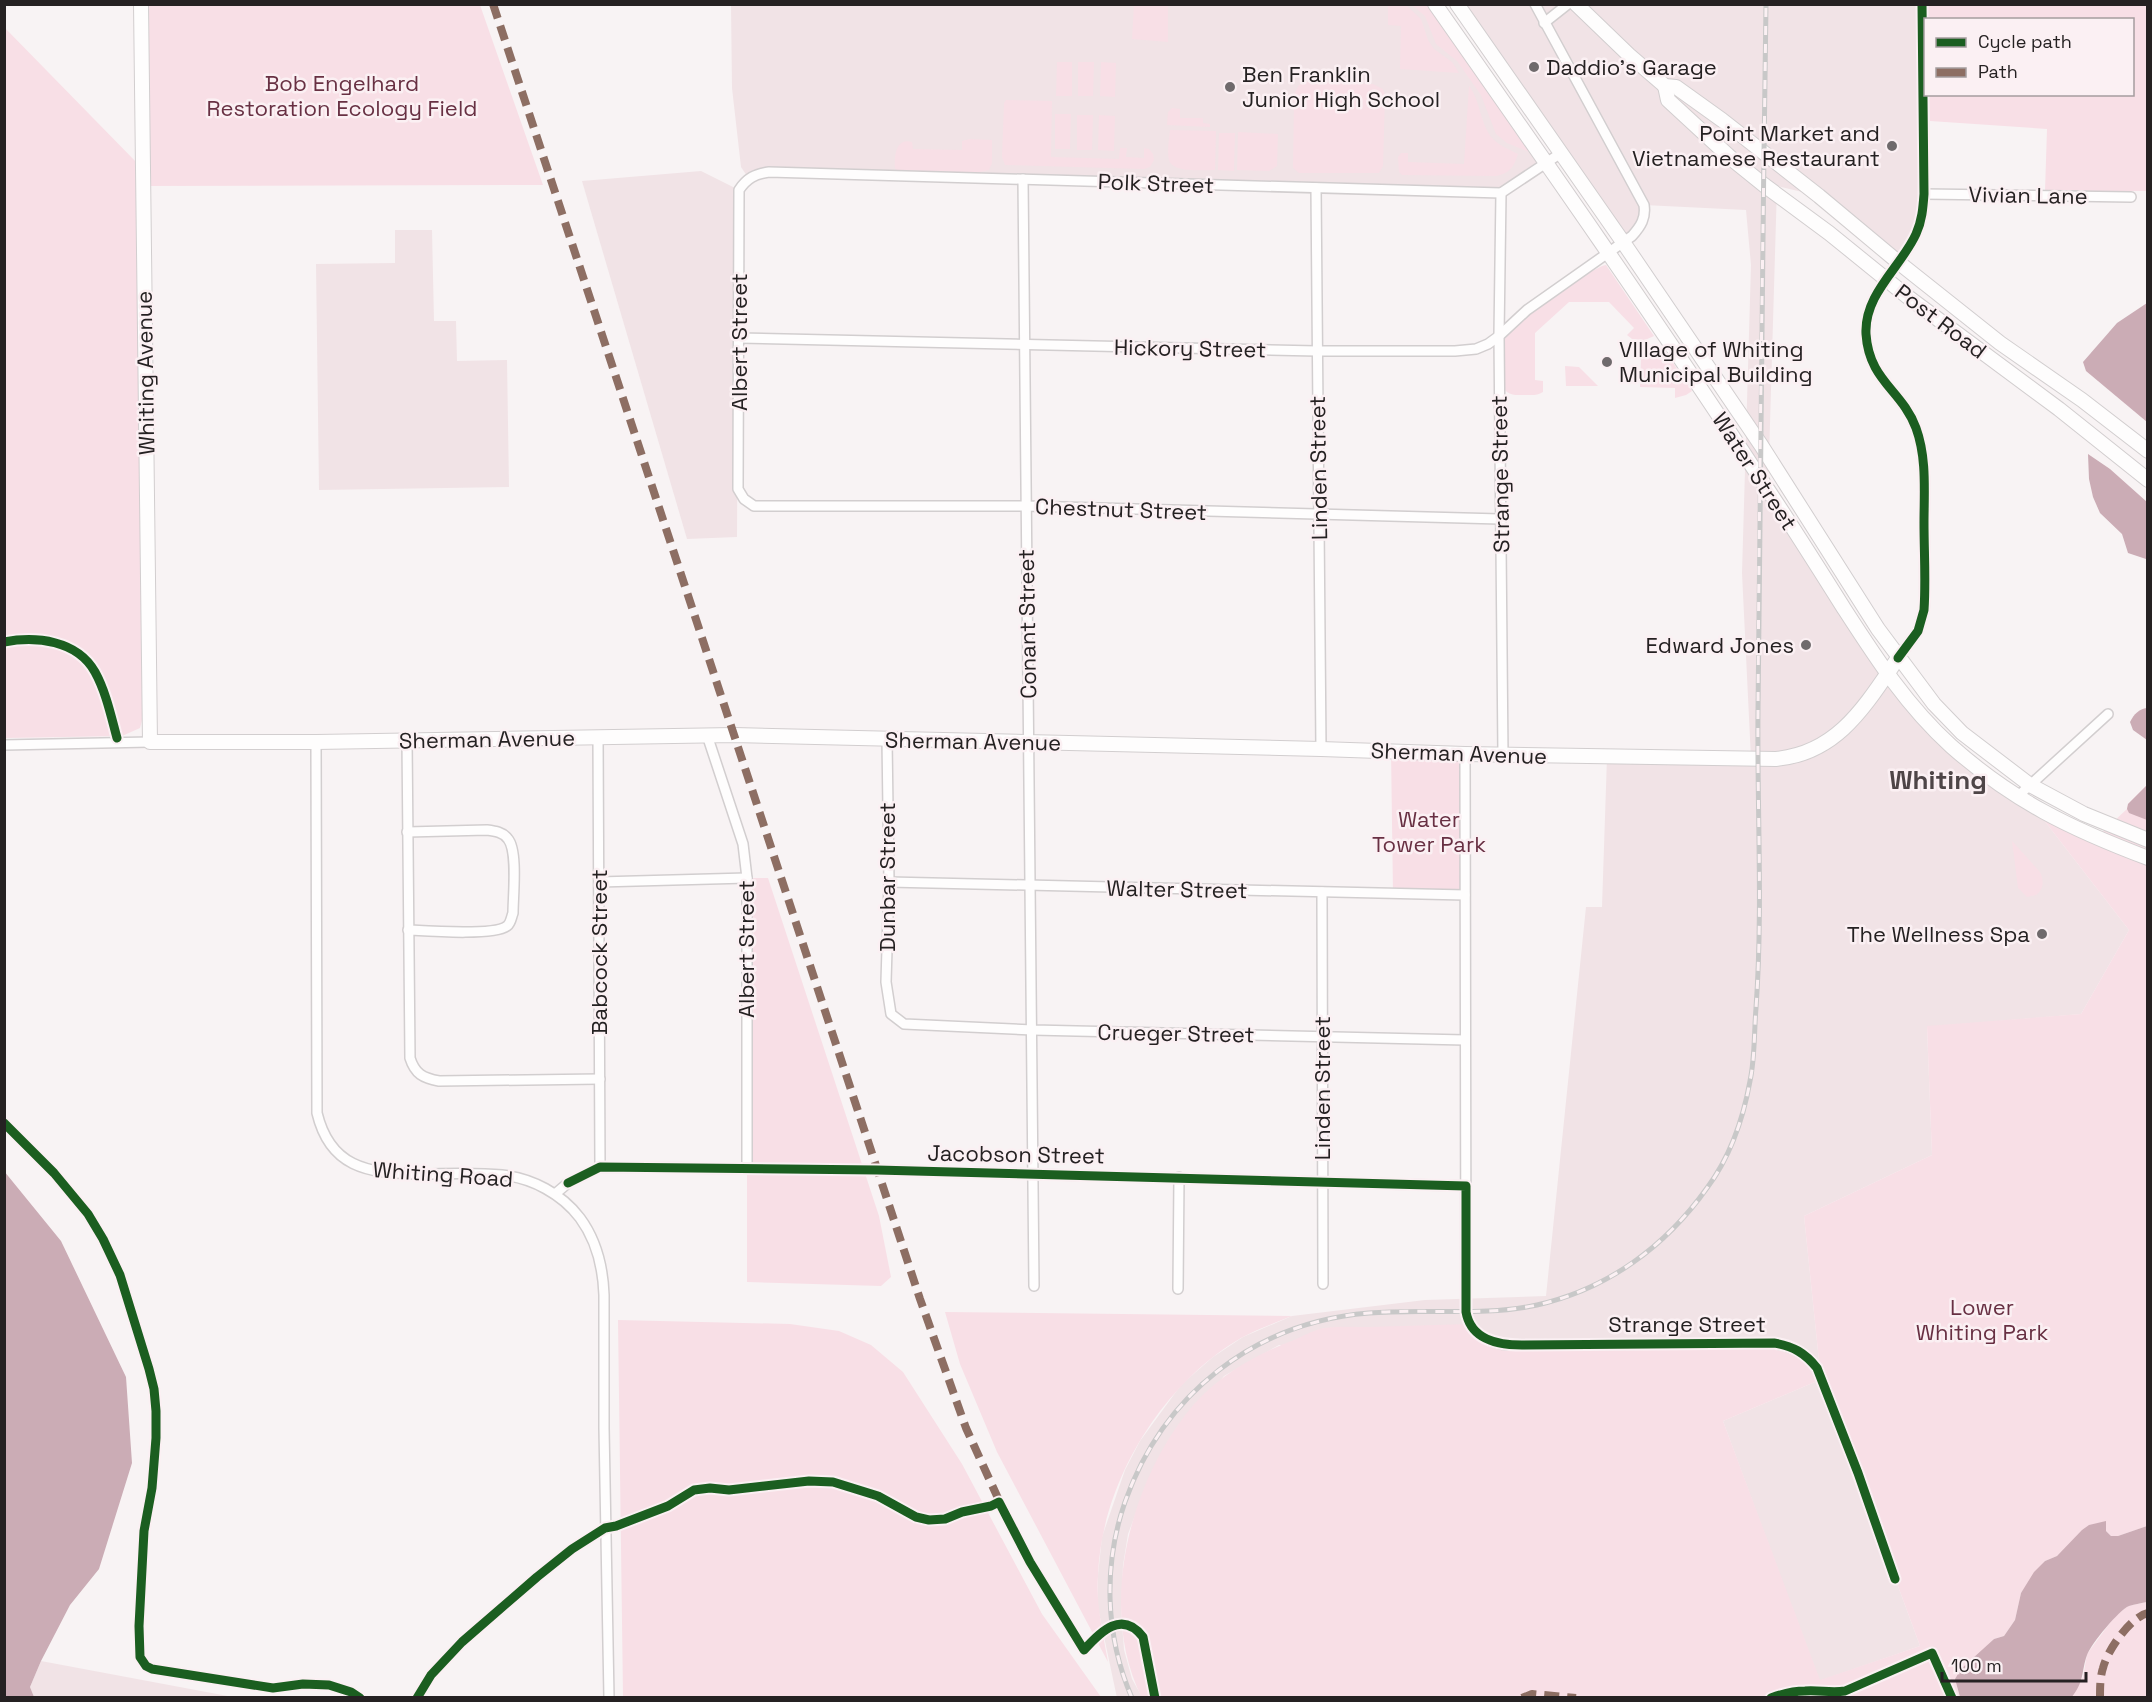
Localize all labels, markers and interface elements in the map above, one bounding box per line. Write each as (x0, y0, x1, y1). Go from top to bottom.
legend (1924, 18, 2134, 96)
text: Cycle path (1978, 30, 2072, 53)
place label: Daddio's Garage (1546, 53, 1717, 81)
place label: Ben Franklin Junior High School (1242, 60, 1440, 113)
marker: Daddio's Garage (1527, 60, 1541, 74)
text: Path (1978, 60, 2018, 83)
park label: Bob Engelhard Restoration Ecology Field (207, 69, 477, 122)
marker: Ben Franklin Junior High School (1223, 80, 1237, 94)
place label: Point Market and Vietnamese Restaurant (1632, 119, 1880, 172)
marker: Point Market and Vietnamese Restaurant (1885, 139, 1899, 153)
street label: Polk Street (1097, 167, 1215, 199)
street label: Vivian Lane (1968, 180, 2088, 210)
street label: Albert Street (725, 273, 753, 411)
street label: Post Road (1890, 277, 1992, 365)
street label: Whiting Avenue (130, 291, 160, 455)
street label: Hickory Street (1114, 333, 1266, 363)
place label: VIllage of Whiting Municipal Building (1619, 335, 1813, 388)
marker: VIllage of Whiting Municipal Building (1600, 355, 1614, 369)
street label: Strange Street (1485, 395, 1515, 553)
street label: Linden Street (1303, 396, 1333, 540)
street label: Water Street (1707, 407, 1803, 535)
street label: Chestnut Street (1035, 492, 1207, 526)
street label: Conant Street (1012, 549, 1042, 699)
place label: Edward Jones (1645, 631, 1794, 659)
marker: Edward Jones (1799, 638, 1813, 652)
street label: Sherman Avenue (399, 723, 575, 755)
street label: Sherman Avenue (885, 725, 1061, 757)
street label: Sherman Avenue (1370, 736, 1548, 770)
district label: Whiting (1889, 763, 1987, 797)
street label: Dunbar Street (873, 802, 901, 952)
park label: Water Tower Park (1372, 805, 1486, 858)
street label: Babcock Street (585, 869, 613, 1035)
street label: Walter Street (1106, 874, 1248, 904)
street label: Albert Street (732, 880, 760, 1018)
place label: The Wellness Spa (1847, 920, 2030, 948)
marker: The Wellness Spa (2035, 927, 2049, 941)
street label: Linden Street (1308, 1016, 1336, 1160)
street label: Crueger Street (1097, 1018, 1255, 1048)
street label: Jacobson Street (927, 1138, 1105, 1170)
street label: Whiting Road (372, 1155, 514, 1193)
park label: Lower Whiting Park (1916, 1293, 2048, 1346)
street label: Strange Street (1608, 1310, 1766, 1338)
scale bar (1942, 1645, 2086, 1683)
text: 100 m (1951, 1654, 2002, 1677)

